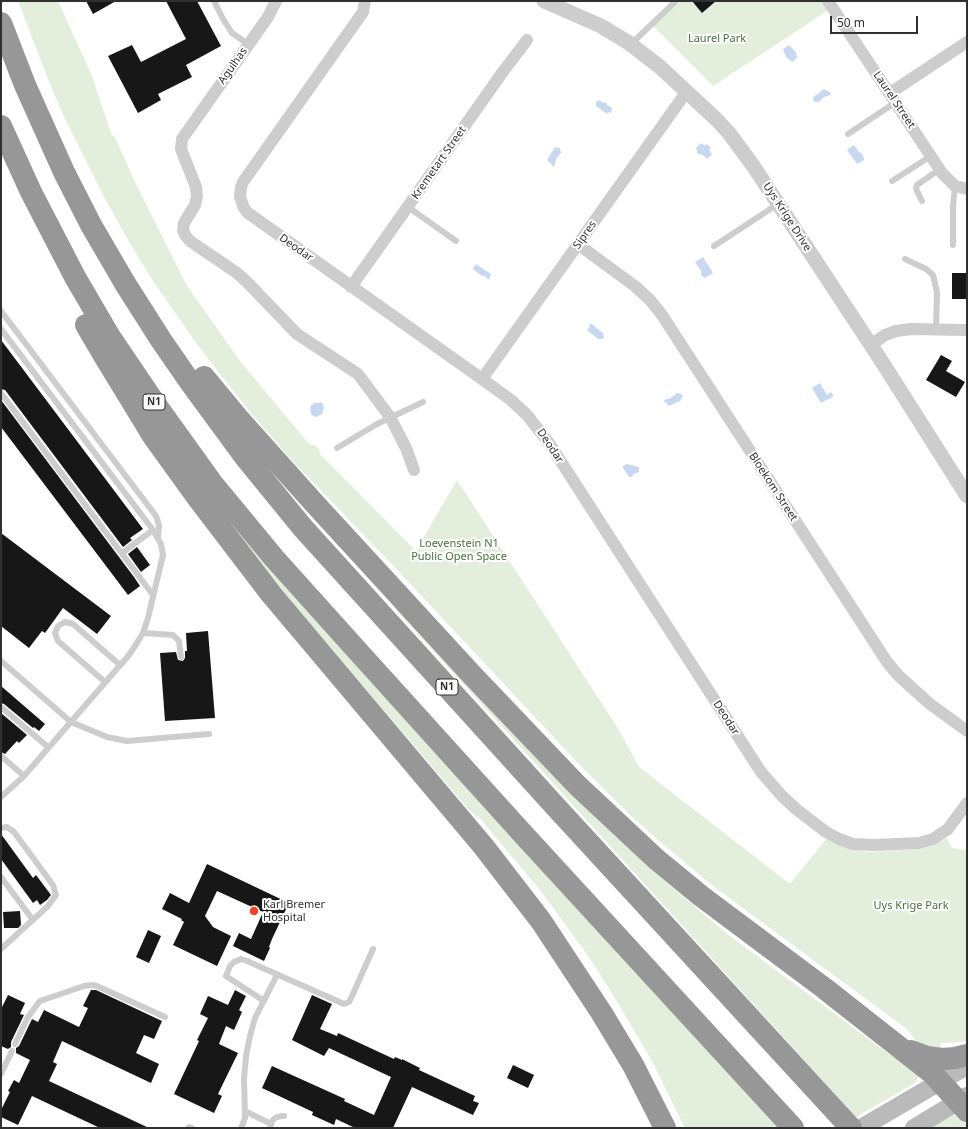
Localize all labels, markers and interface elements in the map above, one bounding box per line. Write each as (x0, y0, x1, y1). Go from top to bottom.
scale bar (832, 8, 920, 34)
text: 50 m (837, 14, 865, 31)
park label: Laurel Park (688, 32, 746, 46)
street label: Agulhas (216, 45, 250, 87)
street label: Laurel Street (870, 69, 918, 131)
street label: Kremetart Street (409, 124, 469, 202)
street label: Uys Krige Drive (760, 180, 814, 254)
street label: Sipres (571, 218, 599, 252)
street label: Deodar (276, 232, 316, 264)
road number: N1 (143, 394, 165, 410)
street label: Deodar (534, 426, 566, 466)
street label: Bloekom Street (746, 450, 800, 524)
park label: Loevenstein N1 Public Open Space (411, 537, 507, 563)
road number: N1 (436, 679, 458, 695)
street label: Deodar (710, 698, 742, 738)
place label: Karl Bremer Hospital (263, 898, 325, 924)
park label: Uys Krige Park (873, 899, 949, 913)
marker: Karl Bremer Hospital (248, 905, 260, 917)

